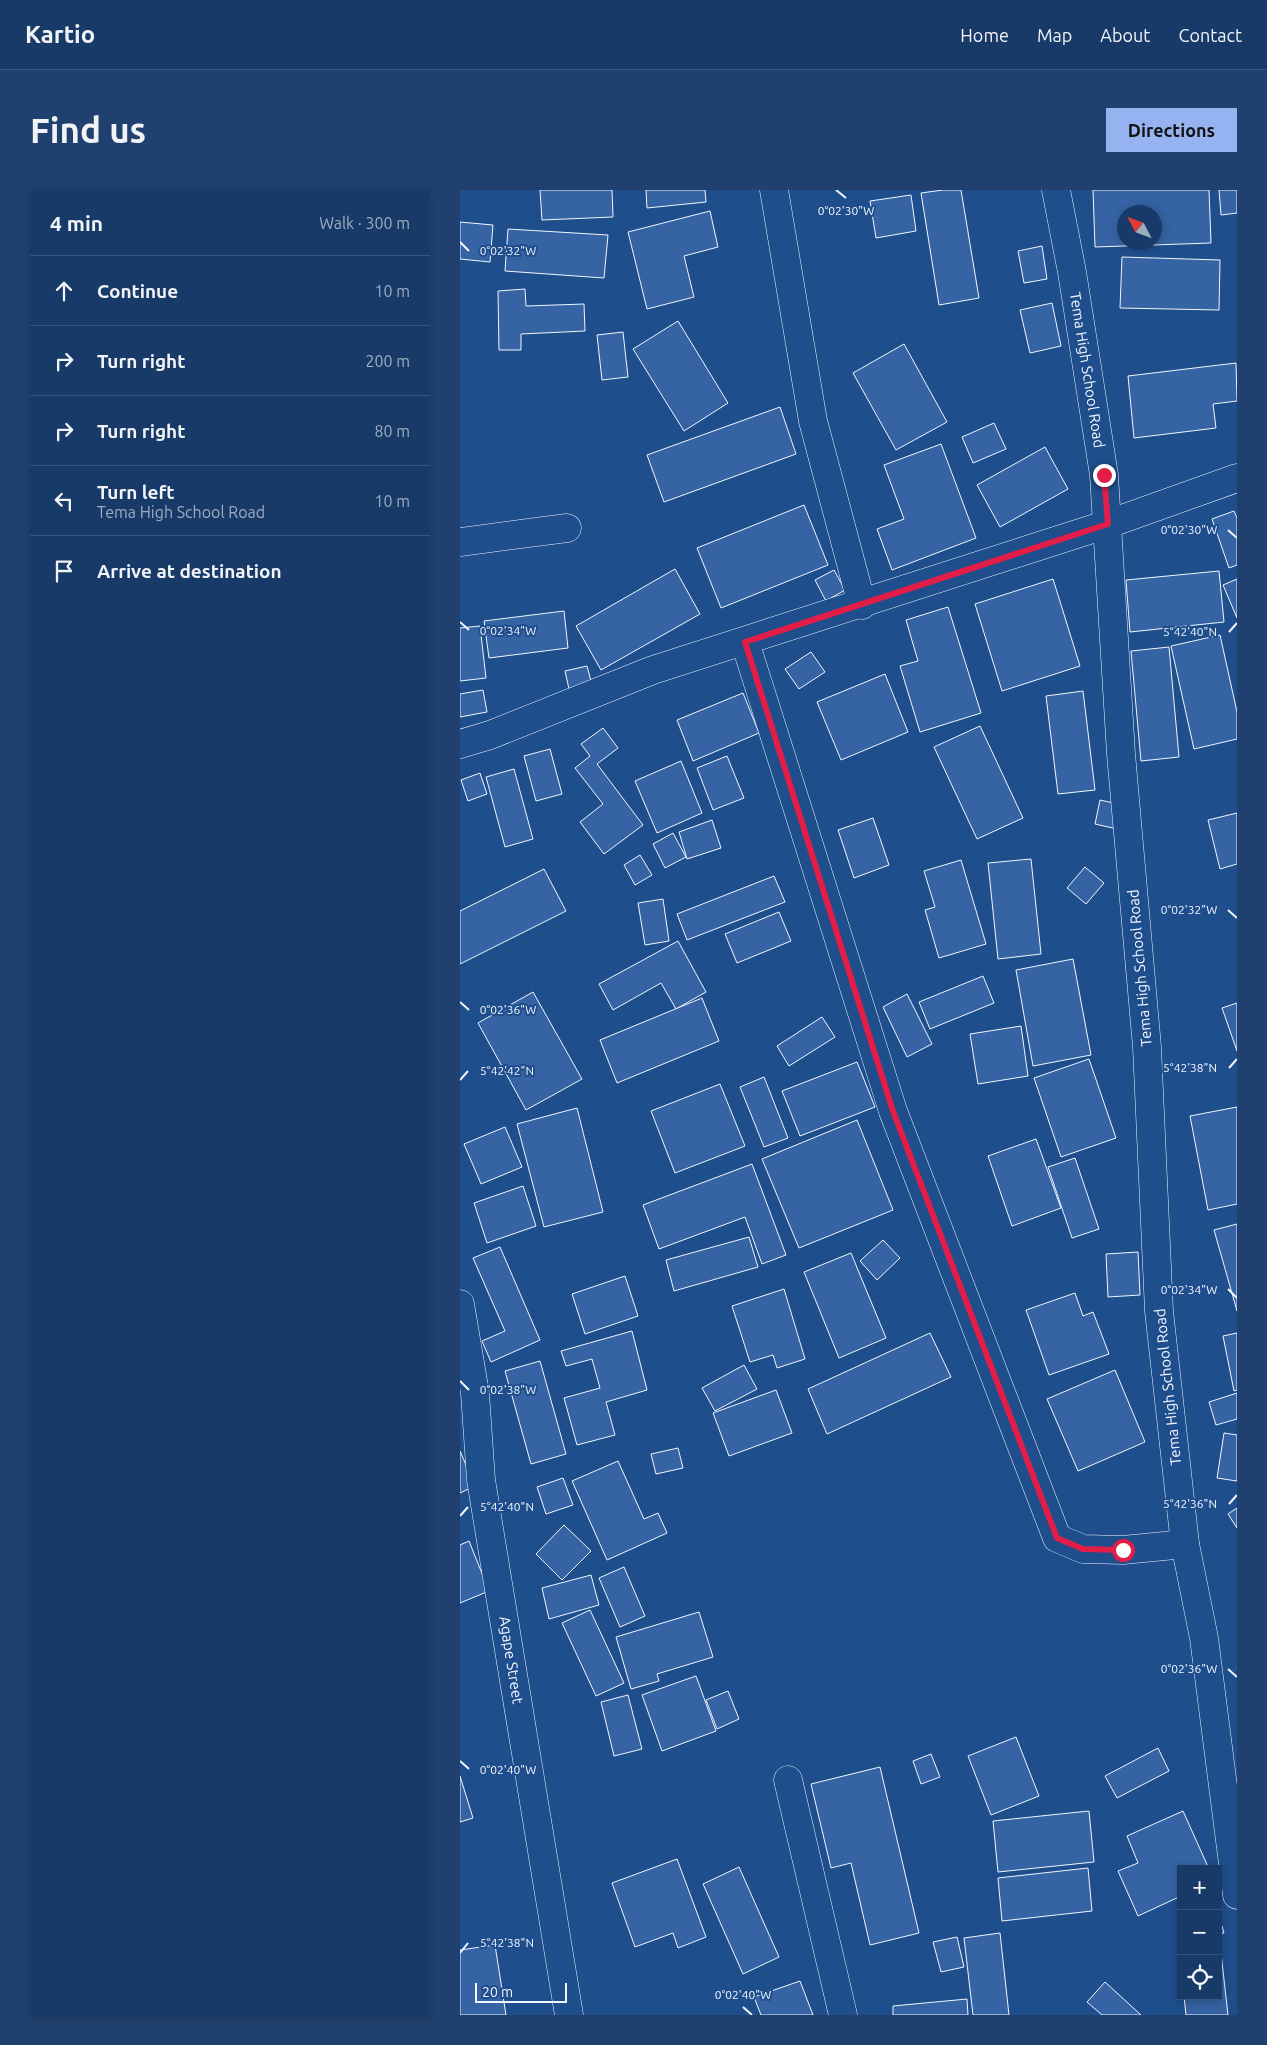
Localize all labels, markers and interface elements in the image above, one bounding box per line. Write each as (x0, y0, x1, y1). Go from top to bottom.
text: Kartio (25, 21, 95, 48)
text: Home (960, 25, 1009, 45)
text: Map (1037, 25, 1072, 45)
text: About (1100, 25, 1150, 45)
text: Contact (1178, 25, 1242, 45)
button: Directions (1106, 108, 1237, 152)
text: Find us (30, 110, 146, 150)
text: 0°02'30"W (818, 204, 874, 217)
north arrow (1117, 205, 1162, 250)
text: 4 min (50, 211, 103, 235)
text: Walk · 300 m (319, 214, 410, 232)
text: 0°02'32"W (480, 244, 536, 257)
icon: ahead (50, 277, 78, 305)
text: Continue (97, 280, 178, 302)
text: 10 m (374, 282, 410, 300)
street label: Tema High School Road (1067, 291, 1108, 449)
icon: right (50, 347, 78, 375)
text: Turn right (97, 350, 185, 372)
text: 200 m (365, 352, 410, 370)
icon: right (50, 417, 78, 445)
text: Turn right (97, 420, 185, 442)
text: 80 m (374, 422, 410, 440)
route end (1093, 464, 1116, 487)
text: Turn left (97, 481, 175, 503)
icon: left (50, 487, 78, 515)
text: 10 m (374, 492, 410, 510)
text: Tema High School Road (97, 503, 265, 521)
text: 0°02'30"W (1161, 523, 1217, 536)
icon: arrive (50, 557, 78, 585)
text: Arrive at destination (97, 560, 282, 582)
text: 0°02'34"W (480, 624, 536, 637)
text: 5°42'40"N (1163, 625, 1217, 638)
street label: Tema High School Road (1124, 889, 1155, 1047)
text: 0°02'32"W (1161, 903, 1217, 916)
text: 0°02'36"W (480, 1003, 536, 1016)
text: 5°42'38"N (1163, 1061, 1217, 1074)
text: 5°42'42"N (480, 1064, 534, 1077)
text: 0°02'34"W (1161, 1283, 1217, 1296)
street label: Tema High School Road (1151, 1308, 1184, 1466)
text: 0°02'38"W (480, 1383, 536, 1396)
text: 5°42'36"N (1163, 1497, 1217, 1510)
text: 5°42'40"N (480, 1500, 534, 1513)
route start (1112, 1539, 1135, 1562)
street label: Agape Street (496, 1615, 527, 1705)
text: 0°02'36"W (1161, 1662, 1217, 1675)
text: 0°02'40"W (480, 1763, 536, 1776)
map controls (1177, 1865, 1222, 2000)
button: + (1177, 1865, 1222, 1910)
button: − (1177, 1910, 1222, 1955)
text: 5°42'38"N (480, 1936, 534, 1949)
button: locate (1177, 1955, 1222, 2000)
scale bar (475, 1980, 568, 2003)
text: 20 m (482, 1984, 513, 2000)
text: 0°02'40"W (715, 1988, 771, 2001)

